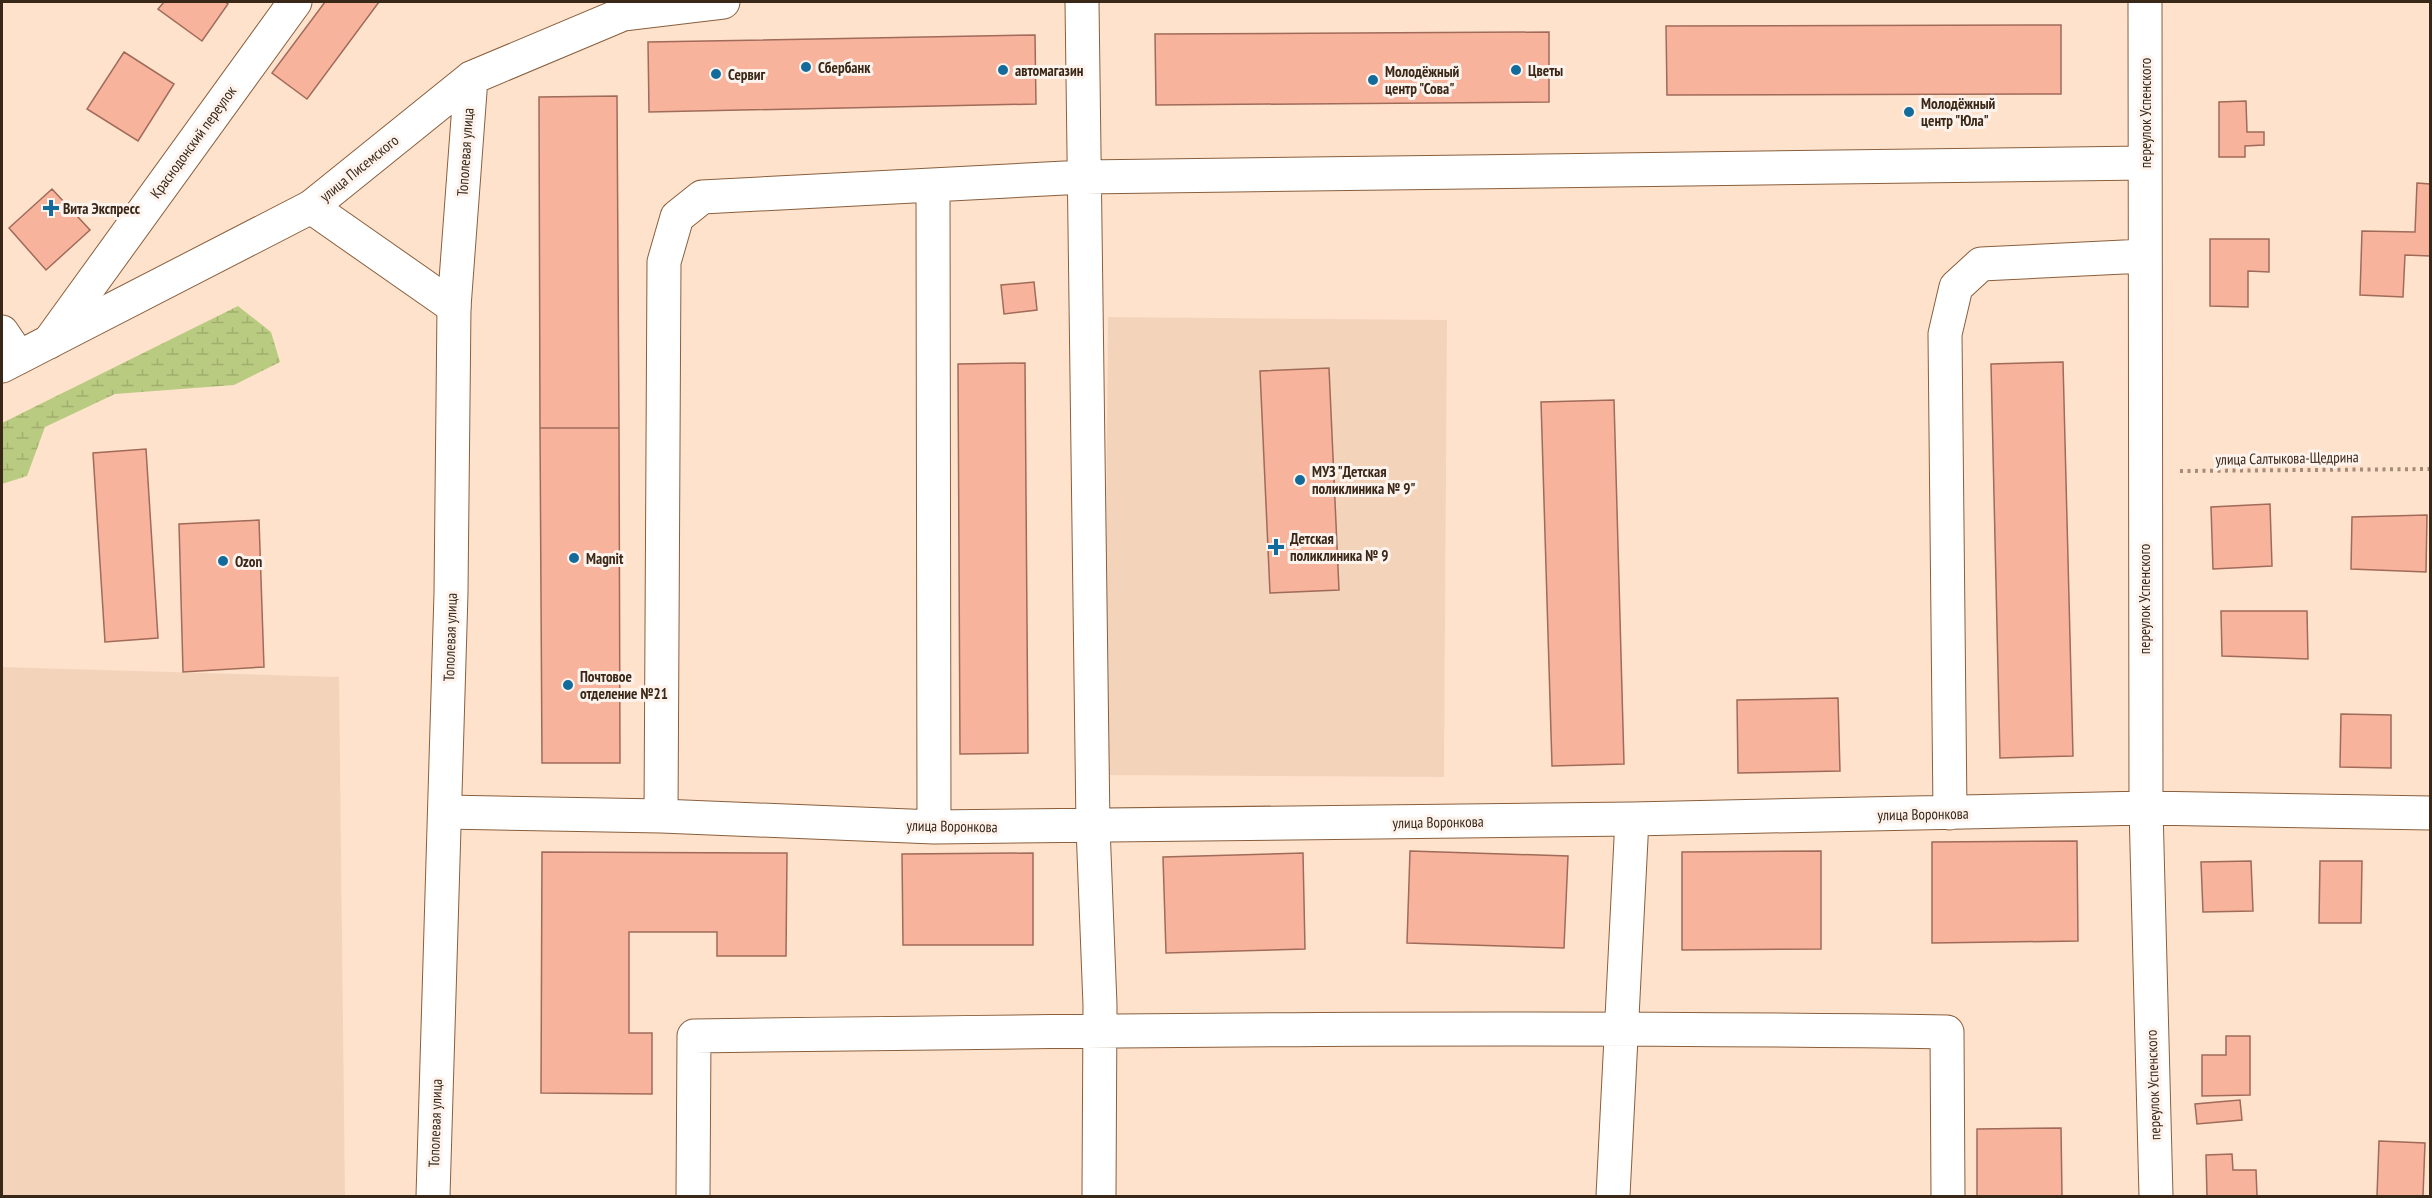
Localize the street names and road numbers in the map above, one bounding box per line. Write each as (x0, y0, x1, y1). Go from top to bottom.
street label: переулок Успенского (2136, 58, 2155, 168)
street label: Краснодонский переулок (146, 82, 240, 202)
street label: Тополевая улица (452, 107, 478, 197)
street label: улица Писемского (316, 130, 402, 206)
street label: улица Салтыкова-Щедрина (2215, 447, 2359, 469)
street label: переулок Успенского (2135, 544, 2154, 654)
street label: Тополевая улица (439, 592, 461, 682)
street label: улица Воронкова (1877, 804, 1969, 824)
street label: улица Воронкова (1392, 812, 1484, 832)
street label: улица Воронкова (906, 816, 998, 836)
street label: переулок Успенского (2142, 1029, 2164, 1141)
street label: Тополевая улица (424, 1078, 446, 1168)

